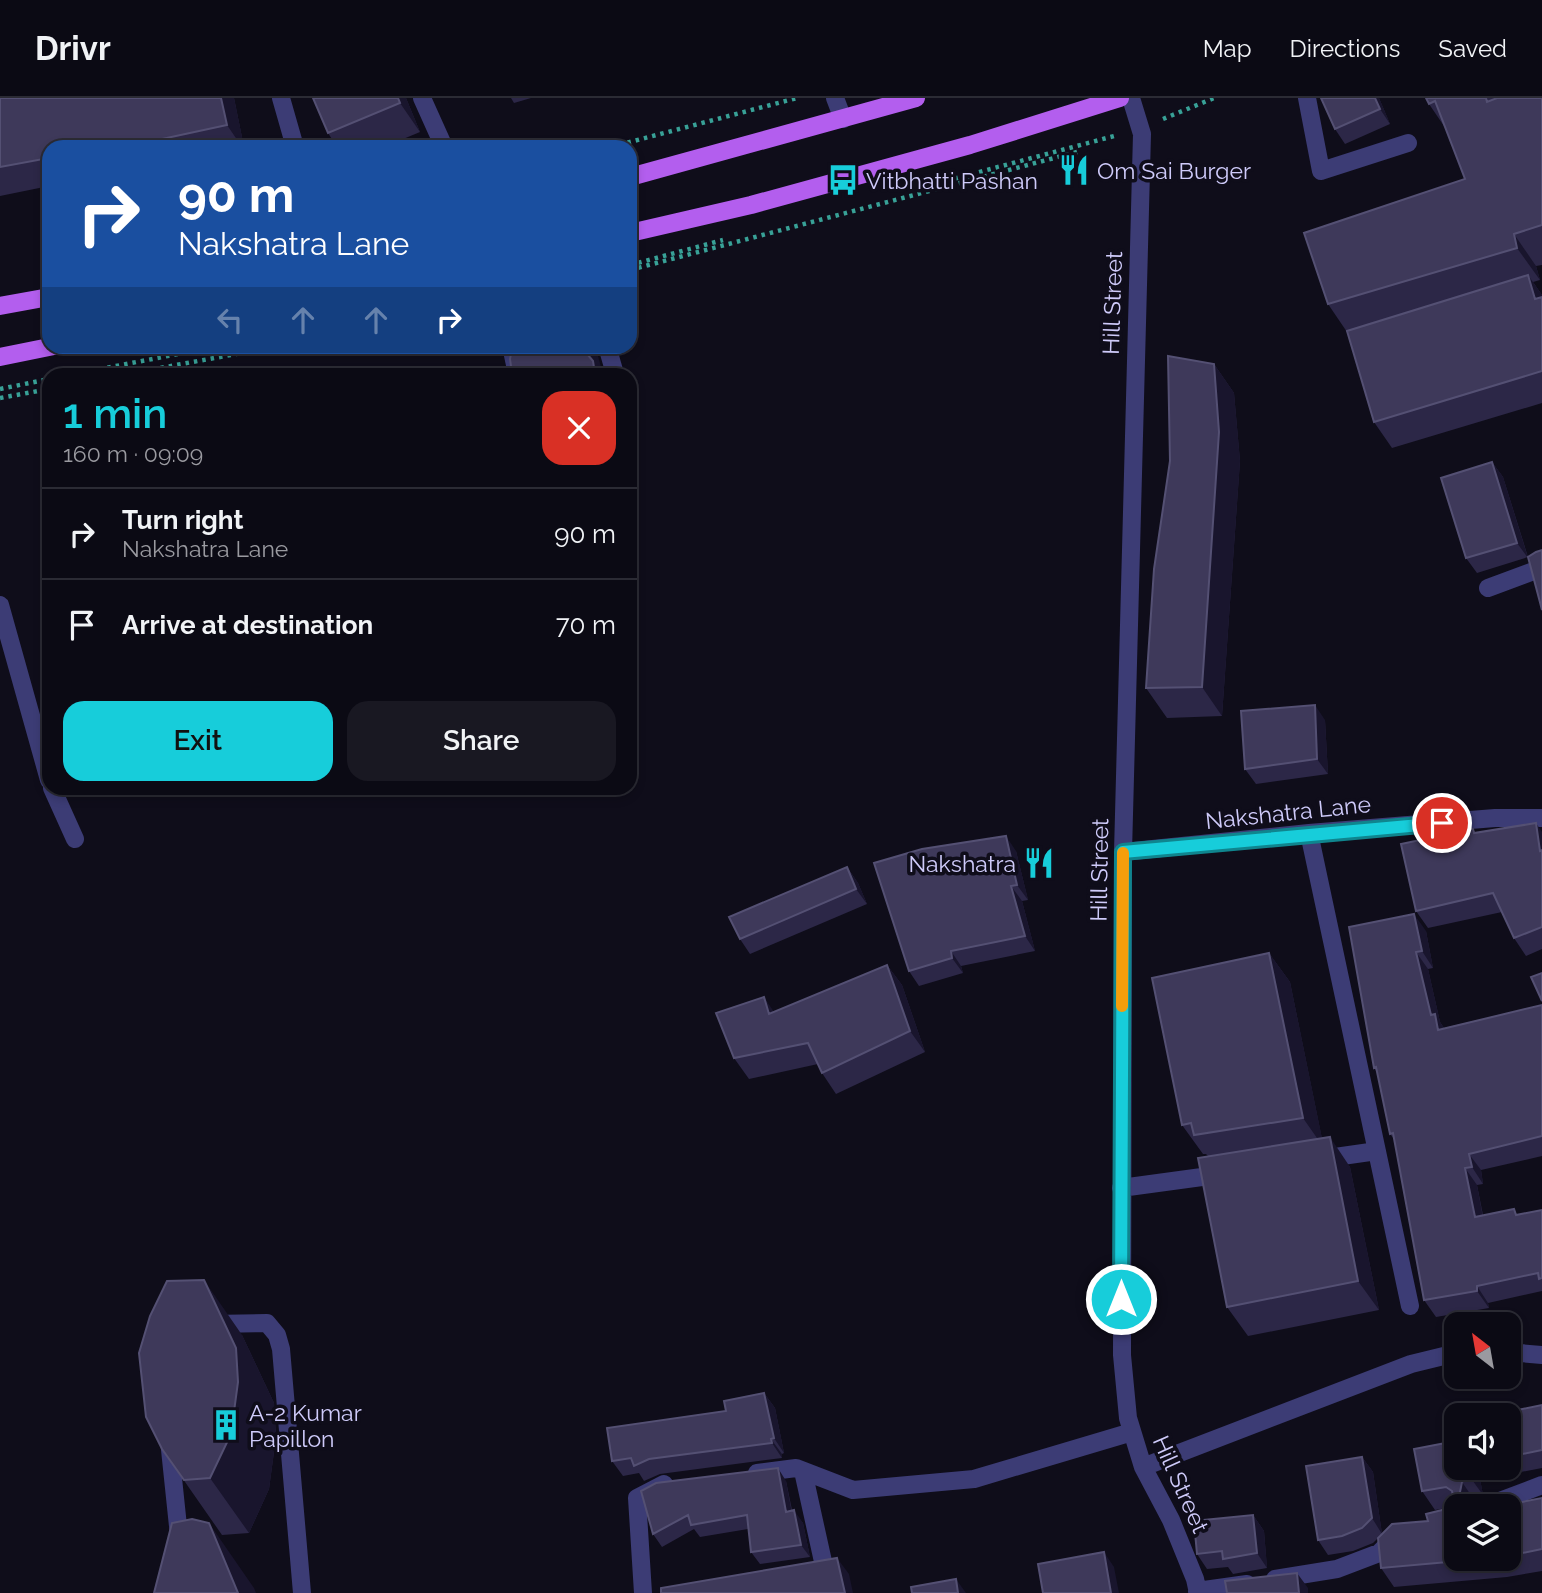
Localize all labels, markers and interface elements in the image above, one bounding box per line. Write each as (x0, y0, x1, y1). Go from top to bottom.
text: Drivr (35, 29, 111, 68)
text: Map (1203, 34, 1252, 63)
text: Directions (1290, 34, 1400, 63)
text: Saved (1438, 34, 1507, 63)
restaurant icon: Om Sai Burger (1057, 153, 1091, 187)
place label: Om Sai Burger (1097, 157, 1251, 184)
bus stop icon: Vitbhatti Pashan (826, 163, 860, 197)
text: 90 m (178, 166, 294, 223)
place label: Vitbhatti Pashan (866, 167, 1038, 194)
icon: right (63, 168, 154, 259)
text: Nakshatra Lane (178, 225, 409, 262)
street label: Hill Street (1097, 251, 1127, 355)
icon: left (211, 301, 249, 339)
icon: ahead (284, 301, 322, 339)
icon: ahead (357, 301, 395, 339)
icon: right (430, 301, 468, 339)
text: 1 min (63, 389, 167, 438)
button: close (542, 391, 616, 465)
text: 160 m · 09:09 (63, 440, 203, 467)
text: Turn right (122, 505, 243, 535)
icon: right (63, 515, 101, 553)
text: 90 m (554, 519, 616, 549)
text: Nakshatra Lane (122, 535, 288, 562)
icon: arrive (63, 606, 101, 644)
text: Arrive at destination (122, 610, 373, 640)
text: 70 m (556, 610, 616, 640)
button: Exit (63, 701, 333, 781)
button: Share (347, 701, 616, 781)
street label: Nakshatra Lane (1204, 790, 1372, 834)
pin (1412, 793, 1472, 853)
icon: arrive (1423, 804, 1461, 842)
street label: Hill Street (1085, 818, 1113, 922)
restaurant icon: Nakshatra (1022, 846, 1056, 880)
place label: Nakshatra (908, 850, 1016, 877)
position arrow (1084, 1262, 1158, 1336)
north arrow (1444, 1312, 1521, 1390)
map controls (1444, 1312, 1521, 1571)
place label: A-2 Kumar Papillon (249, 1399, 362, 1452)
button: sound (1444, 1403, 1521, 1480)
building icon: A-2 Kumar Papillon (209, 1408, 243, 1442)
street label: Hill Street (1148, 1431, 1214, 1537)
button: layers (1444, 1494, 1521, 1571)

